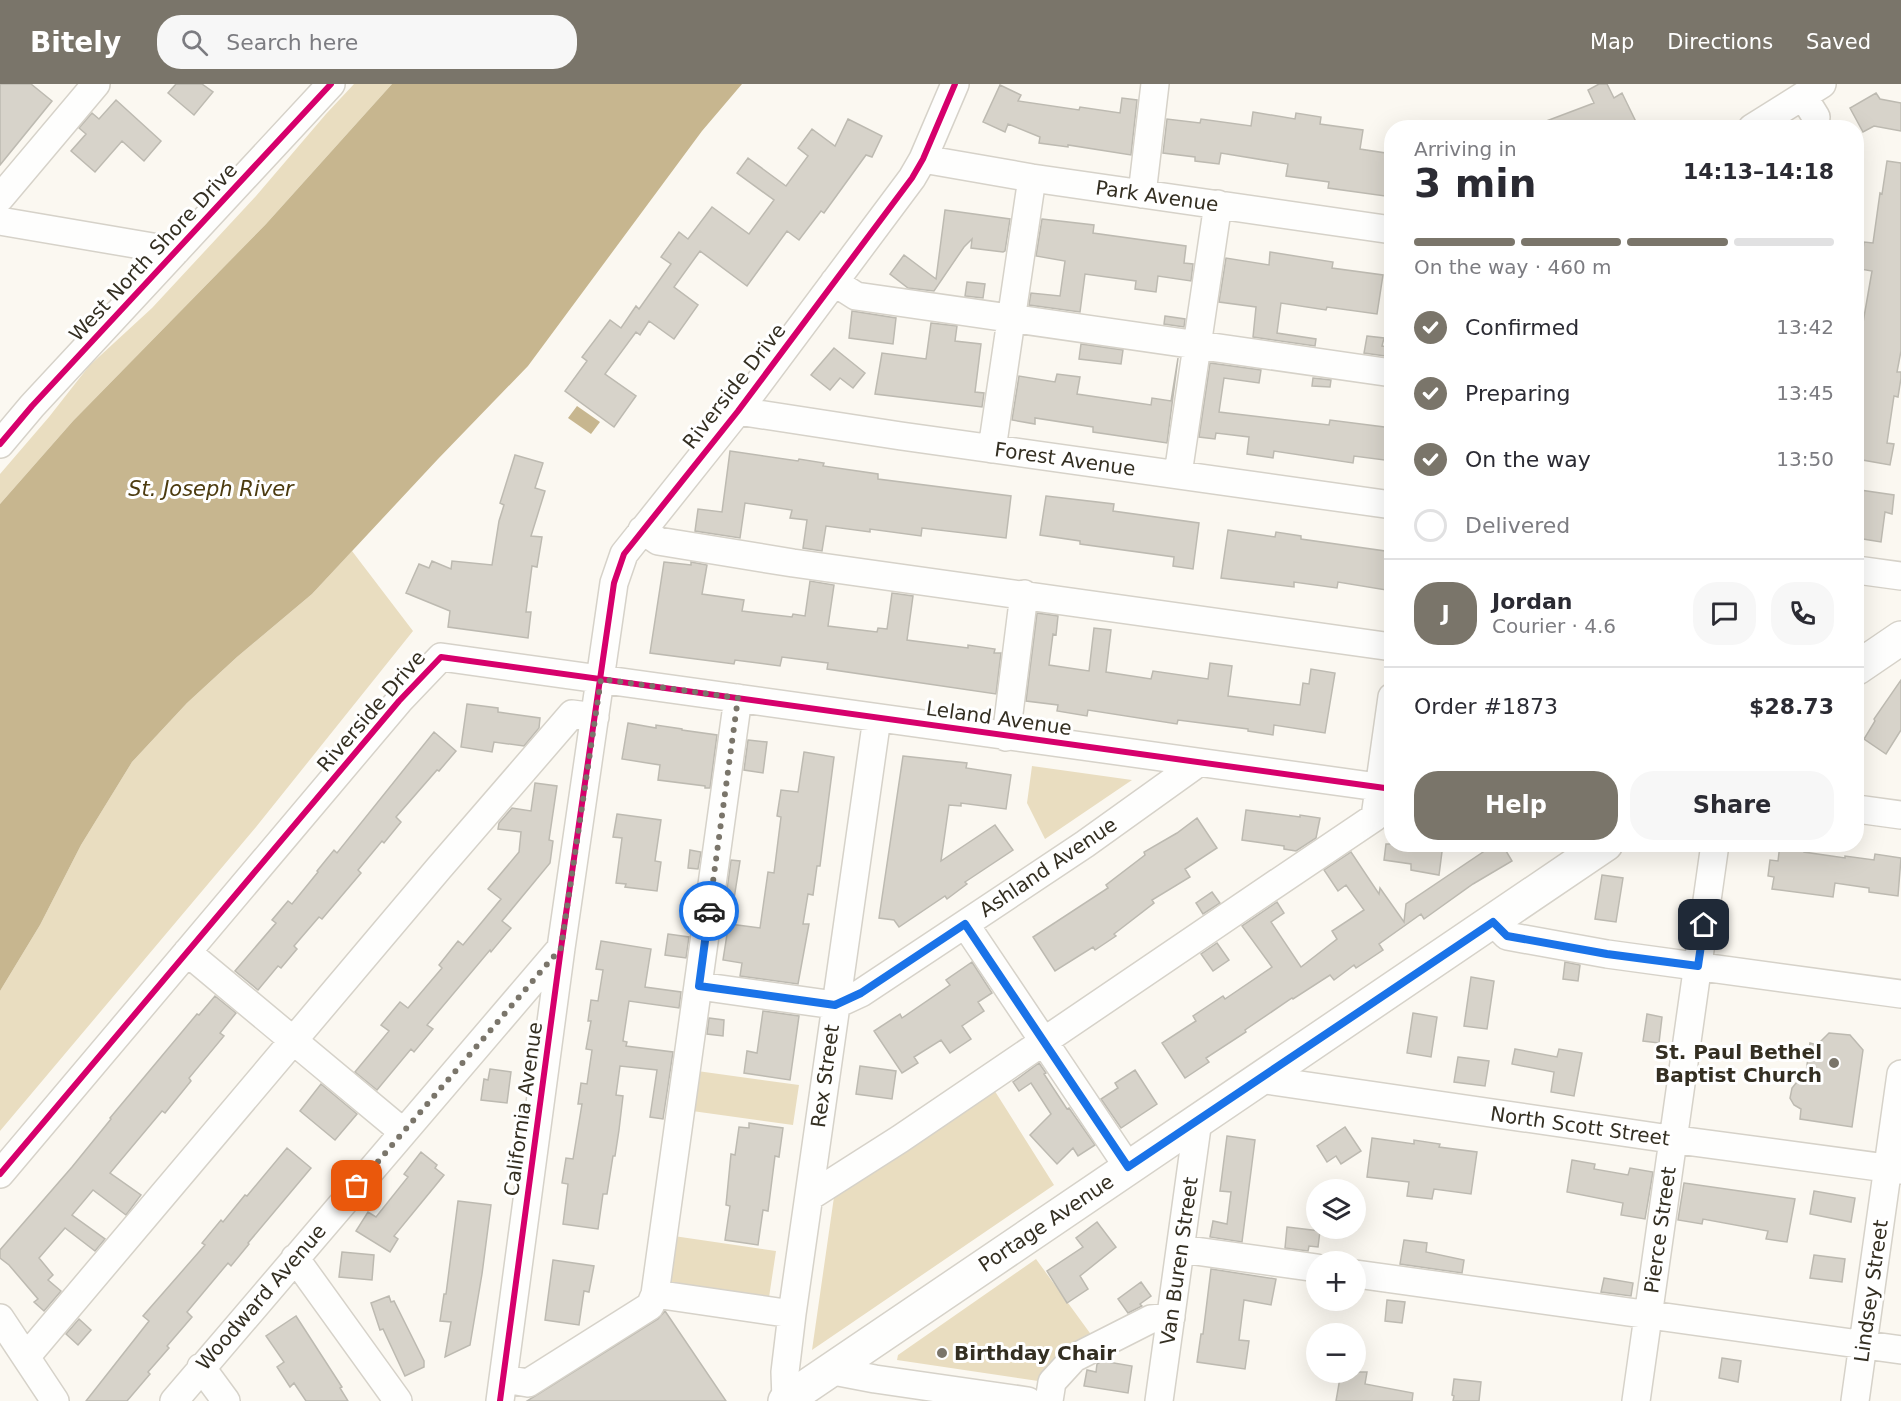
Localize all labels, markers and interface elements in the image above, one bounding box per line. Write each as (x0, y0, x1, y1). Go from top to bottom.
search box (157, 15, 577, 69)
text: Bitely (30, 26, 121, 59)
icon: search (178, 26, 211, 59)
text: Search here (226, 30, 358, 55)
text: Map (1590, 30, 1634, 54)
text: Directions (1667, 30, 1773, 54)
text: Saved (1806, 30, 1871, 54)
text: Arriving in (1414, 137, 1517, 161)
street label: West North Shore Drive (64, 158, 242, 346)
text: 14:13–14:18 (1683, 159, 1834, 184)
text: 3 min (1414, 161, 1536, 206)
street label: Park Avenue (1094, 175, 1220, 217)
text: On the way · 460 m (1414, 255, 1612, 279)
icon: check (1414, 311, 1447, 344)
text: Confirmed (1465, 315, 1579, 340)
text: 13:42 (1776, 315, 1834, 339)
street label: Riverside Drive (678, 319, 790, 453)
icon: check (1414, 377, 1447, 410)
text: Preparing (1465, 381, 1571, 406)
text: 13:45 (1776, 381, 1834, 405)
street label: Forest Avenue (993, 437, 1137, 481)
icon: check (1414, 443, 1447, 476)
text: On the way (1465, 447, 1591, 472)
text: 13:50 (1776, 447, 1834, 471)
water label: St. Joseph River (128, 477, 295, 501)
text: Delivered (1465, 513, 1570, 538)
button: chat (1693, 582, 1756, 645)
button: phone (1771, 582, 1834, 645)
text: Jordan (1492, 589, 1572, 614)
text: J (1441, 601, 1450, 626)
text: Courier · 4.6 (1492, 614, 1616, 638)
street label: Riverside Drive (312, 646, 430, 776)
text: Order #1873 (1414, 694, 1558, 719)
text: $28.73 (1749, 694, 1834, 719)
street label: Leland Avenue (925, 696, 1073, 740)
button: Help (1414, 771, 1618, 840)
button: Share (1630, 771, 1834, 840)
street label: Ashland Avenue (975, 812, 1121, 922)
courier (679, 881, 739, 941)
icon: car (693, 895, 726, 928)
pin (1678, 899, 1729, 950)
icon: home (1687, 908, 1720, 941)
street label: California Avenue (499, 1020, 547, 1198)
street label: Rex Street (806, 1023, 844, 1129)
place label: St. Paul Bethel Baptist Church (1655, 1040, 1822, 1087)
marker: St. Paul Bethel Baptist Church (1827, 1056, 1841, 1070)
street label: North Scott Street (1489, 1102, 1671, 1151)
pin (331, 1160, 382, 1211)
street label: Pierce Street (1639, 1165, 1681, 1295)
icon: bag (340, 1169, 373, 1202)
street label: Portage Avenue (974, 1169, 1118, 1277)
street label: Van Buren Street (1155, 1175, 1203, 1347)
map controls (1306, 1179, 1366, 1383)
button: layers (1306, 1179, 1366, 1239)
street label: Lindsey Street (1849, 1218, 1893, 1364)
street label: Woodward Avenue (191, 1219, 331, 1375)
button: + (1306, 1251, 1366, 1311)
button: − (1306, 1323, 1366, 1383)
place label: Birthday Chair (954, 1341, 1116, 1365)
marker: Birthday Chair (935, 1346, 949, 1360)

